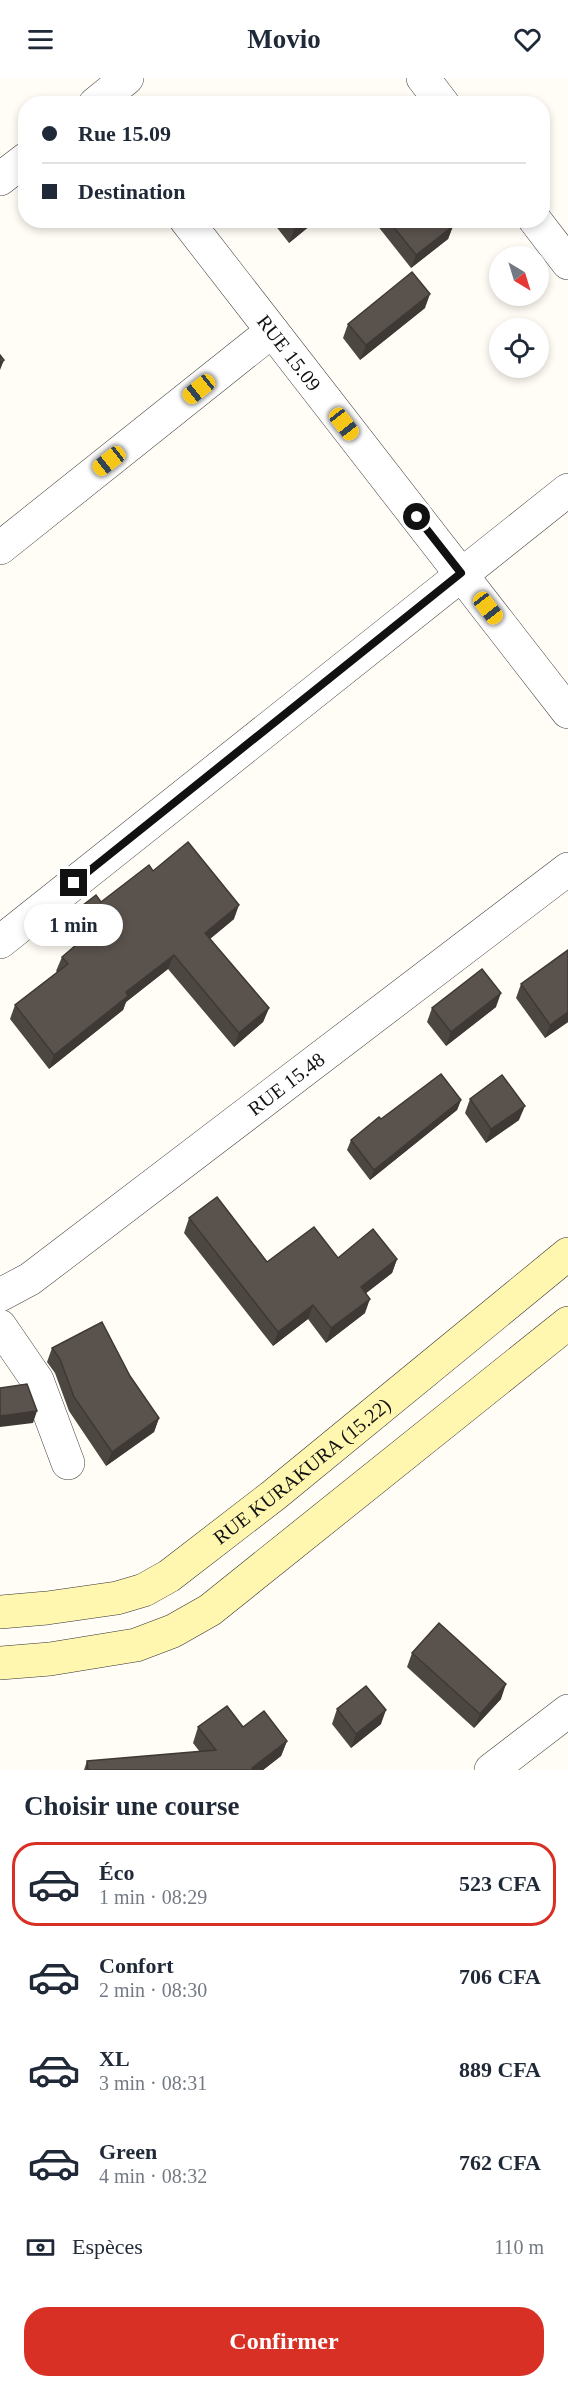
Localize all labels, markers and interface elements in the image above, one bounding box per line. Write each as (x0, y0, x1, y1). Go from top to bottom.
icon: menu (24, 23, 57, 56)
icon: heart (511, 23, 544, 56)
text: Movio (247, 24, 321, 54)
text: Rue 15.09 (78, 121, 171, 146)
text: Destination (78, 179, 186, 204)
north arrow (489, 246, 549, 306)
map controls (489, 246, 549, 378)
street label: RUE 15.09 (253, 310, 325, 395)
button: locate (489, 318, 549, 378)
car (179, 371, 219, 407)
car (326, 404, 362, 444)
car (89, 443, 129, 479)
route start (403, 503, 430, 530)
car (470, 588, 506, 628)
route end (60, 869, 87, 896)
callout: 1 min (25, 904, 124, 946)
text: 1 min (49, 914, 98, 936)
street label: RUE 15.48 (244, 1048, 329, 1120)
street label: RUE KURAKURA (15.22) (209, 1393, 395, 1549)
text: Choisir une course (24, 1791, 240, 1821)
icon: car (27, 1857, 81, 1911)
text: Éco (99, 1860, 134, 1885)
text: 523 CFA (459, 1871, 541, 1896)
text: 1 min · 08:29 (99, 1886, 207, 1908)
icon: car (27, 1950, 81, 2004)
text: Confort (99, 1953, 174, 1978)
text: 706 CFA (459, 1964, 541, 1989)
text: 2 min · 08:30 (99, 1979, 207, 2001)
icon: car (27, 2043, 81, 2097)
text: XL (99, 2046, 130, 2071)
text: 889 CFA (459, 2057, 541, 2082)
text: 3 min · 08:31 (99, 2072, 207, 2094)
icon: car (27, 2136, 81, 2190)
text: Green (99, 2139, 157, 2164)
text: 762 CFA (459, 2150, 541, 2175)
text: 4 min · 08:32 (99, 2165, 207, 2187)
icon: cash (24, 2231, 57, 2264)
text: Espèces (72, 2234, 143, 2259)
text: 110 m (494, 2236, 544, 2258)
button: Confirmer (24, 2307, 544, 2376)

